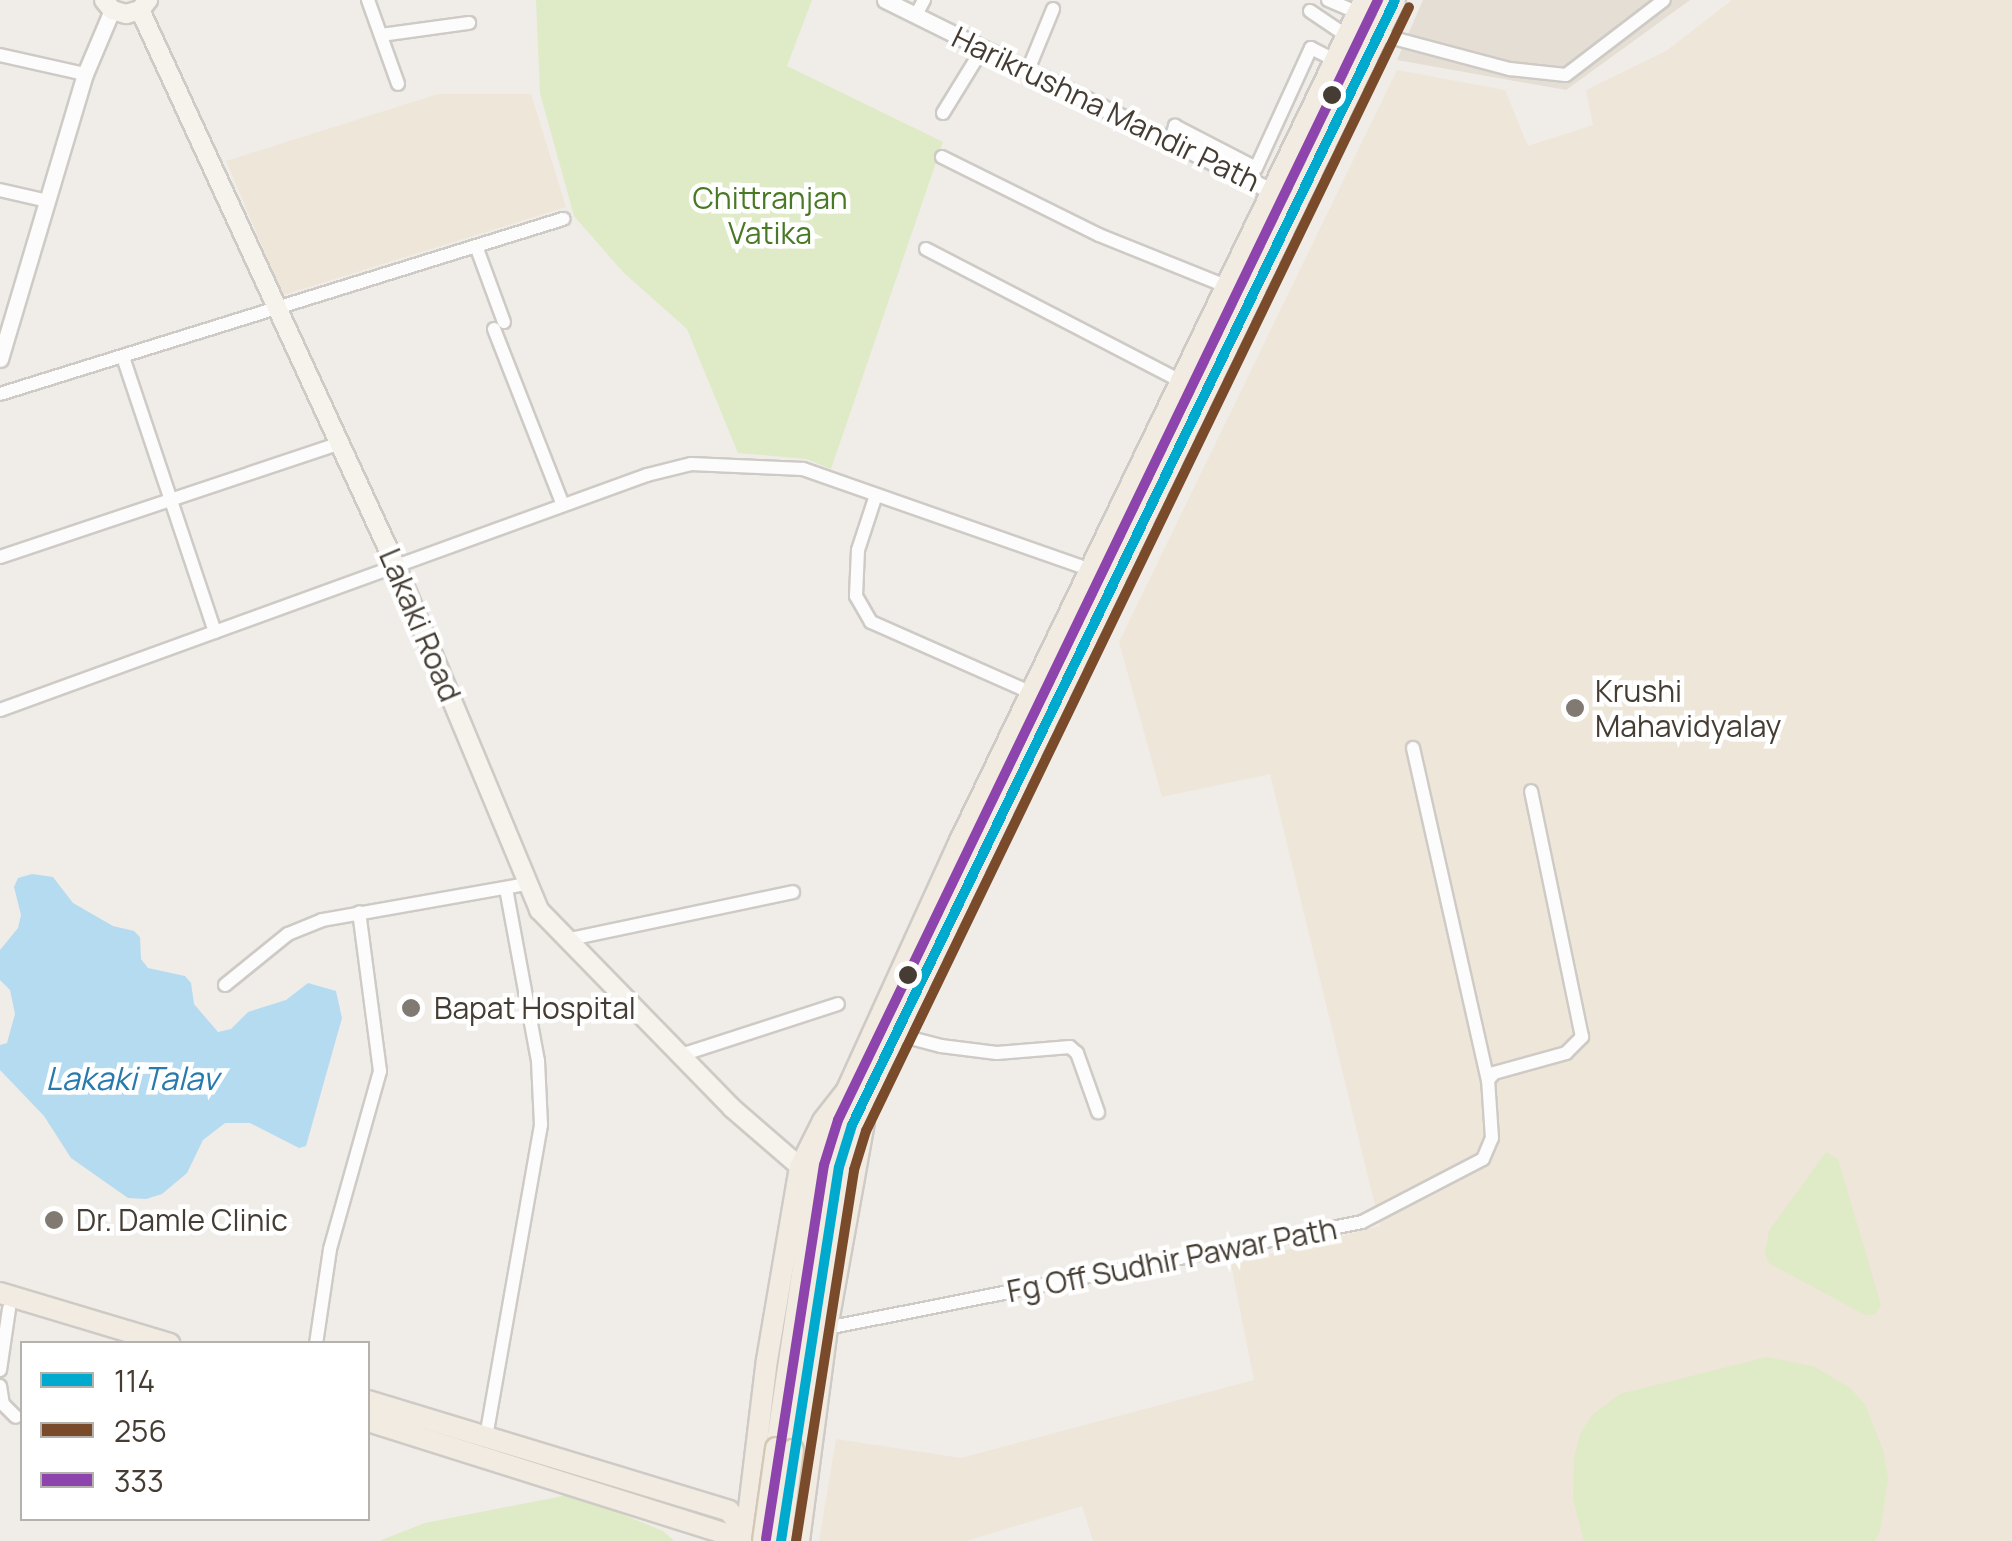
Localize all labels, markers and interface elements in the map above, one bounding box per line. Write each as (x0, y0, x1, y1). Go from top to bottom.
street label: Harikrushna Mandir Path (946, 19, 1266, 199)
unlabelled marker (1322, 85, 1342, 105)
park label: Chittranjan Vatika (692, 180, 848, 250)
street label: Lakaki Road (372, 543, 468, 707)
place label: Krushi Mahavidyalay (1595, 673, 1781, 744)
marker: Krushi Mahavidyalay (1564, 697, 1586, 719)
unlabelled marker (898, 965, 918, 985)
place label: Bapat Hospital (434, 990, 636, 1026)
marker: Bapat Hospital (398, 995, 424, 1021)
water label: Lakaki Talav (46, 1059, 218, 1097)
place label: Dr. Damle Clinic (76, 1202, 288, 1238)
marker: Dr. Damle Clinic (41, 1207, 67, 1233)
street label: Fg Off Sudhir Pawar Path (1004, 1210, 1340, 1310)
legend (20, 1341, 370, 1521)
text: 114 (114, 1360, 155, 1401)
text: 256 (114, 1410, 167, 1451)
text: 333 (114, 1460, 164, 1501)

